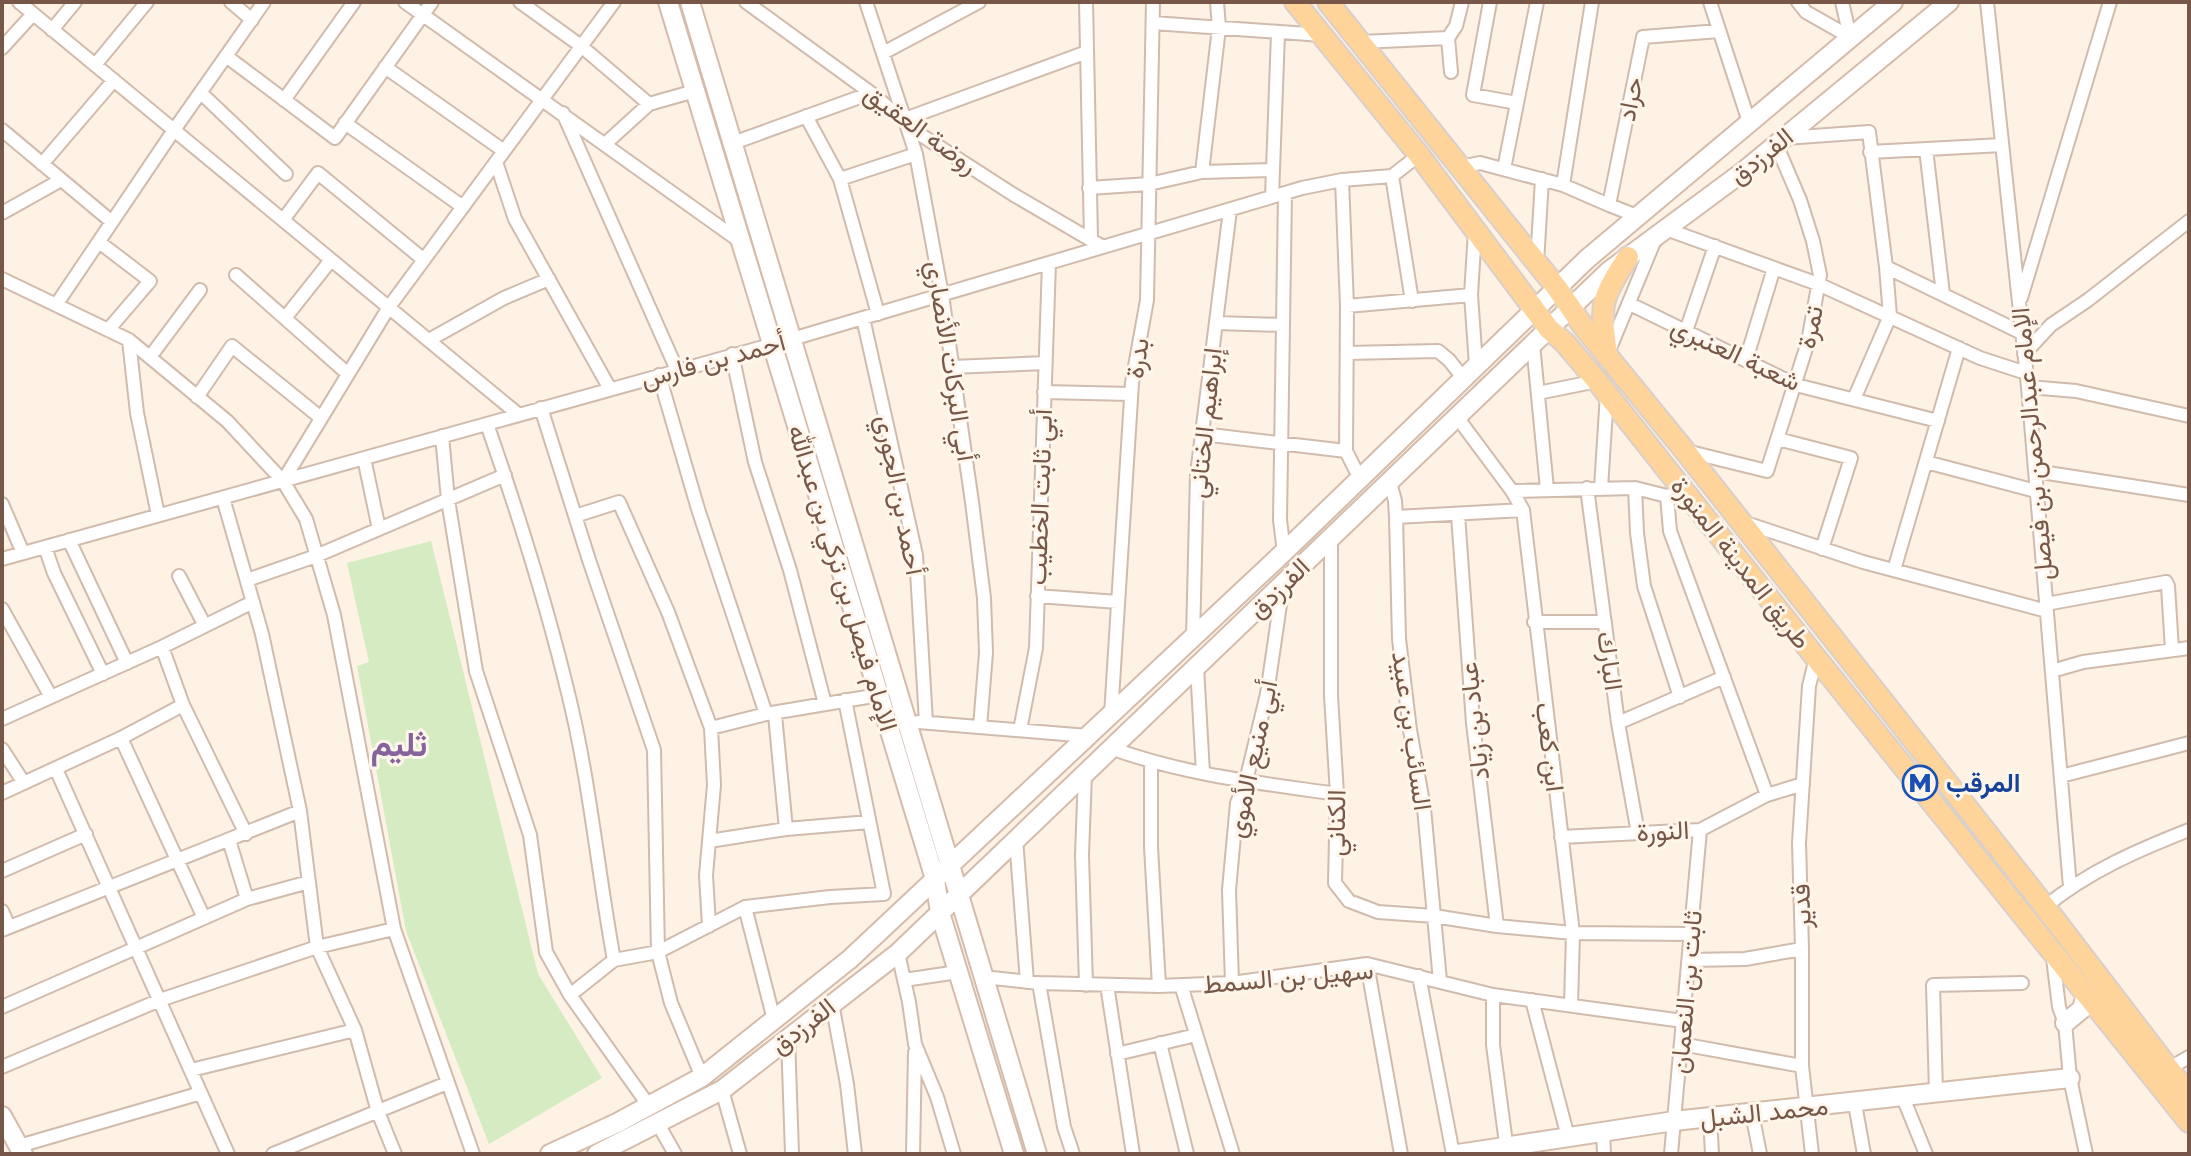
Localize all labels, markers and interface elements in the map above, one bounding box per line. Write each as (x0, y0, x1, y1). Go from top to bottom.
street label: حراد (1609, 74, 1651, 124)
street label: روضة العقيق (857, 76, 985, 182)
street label: الفرزدق (1722, 120, 1800, 192)
street label: أبي البركات الأنصاري (914, 258, 984, 464)
street label: تمرة (1789, 302, 1831, 352)
street label: الإمام عبدالرحمن بن فيصل (2003, 306, 2062, 582)
street label: شعبة العنبري (1664, 309, 1806, 402)
street label: أحمد بن فارس (637, 324, 789, 396)
street label: بدرة (1117, 335, 1157, 381)
street label: إبراهيم الختاني (1180, 346, 1234, 500)
street label: أبي ثابت الخطيب (1020, 408, 1064, 586)
street label: أحمد بن الجوري (864, 412, 932, 579)
street label: الإمام فيصل بن تركي بن عبدالله (776, 421, 906, 736)
street label: طريق المدينة المنورة (1663, 470, 1819, 656)
street label: الفرزدق (1241, 550, 1317, 626)
street label: البارك (1589, 629, 1631, 693)
street label: السائب بن عبيد (1384, 649, 1440, 813)
street label: عباد بن زياد (1451, 660, 1497, 782)
street label: أبي منيع الأموي (1219, 677, 1289, 842)
street label: ابن كعب (1528, 700, 1572, 794)
district label: ثليم (371, 722, 427, 767)
metro station icon: المرقب (1901, 764, 1939, 802)
place label: المرقب (1946, 766, 2021, 800)
street label: الكناني (1318, 789, 1358, 857)
street label: النورة (1636, 813, 1690, 849)
street label: قدير (1783, 883, 1819, 930)
street label: ثابت بن النعمان (1662, 909, 1710, 1075)
street label: سهيل بن السمط (1201, 953, 1375, 1001)
street label: الفرزدق (764, 990, 842, 1062)
street label: محمد الشبل (1698, 1088, 1830, 1136)

